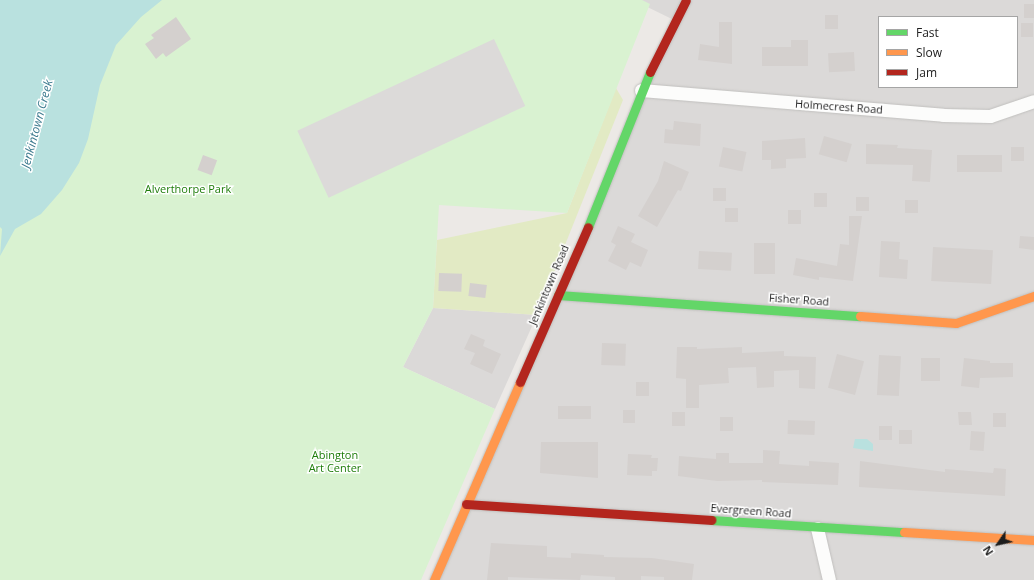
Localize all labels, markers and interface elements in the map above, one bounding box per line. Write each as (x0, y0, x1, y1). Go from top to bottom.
legend (878, 16, 1018, 88)
text: Fast (916, 24, 939, 41)
text: Slow (916, 44, 942, 61)
text: Jam (916, 64, 937, 81)
water label: Jenkintown Creek (18, 78, 56, 170)
street label: Holmecrest Road (795, 97, 883, 117)
park label: Alverthorpe Park (145, 182, 231, 196)
street label: Jenkintown Road (526, 243, 572, 327)
street label: Fisher Road (769, 291, 829, 309)
park label: Abington Art Center (309, 449, 361, 475)
street label: Evergreen Road (710, 502, 792, 520)
north arrow (978, 524, 1018, 564)
text: N (979, 543, 996, 559)

